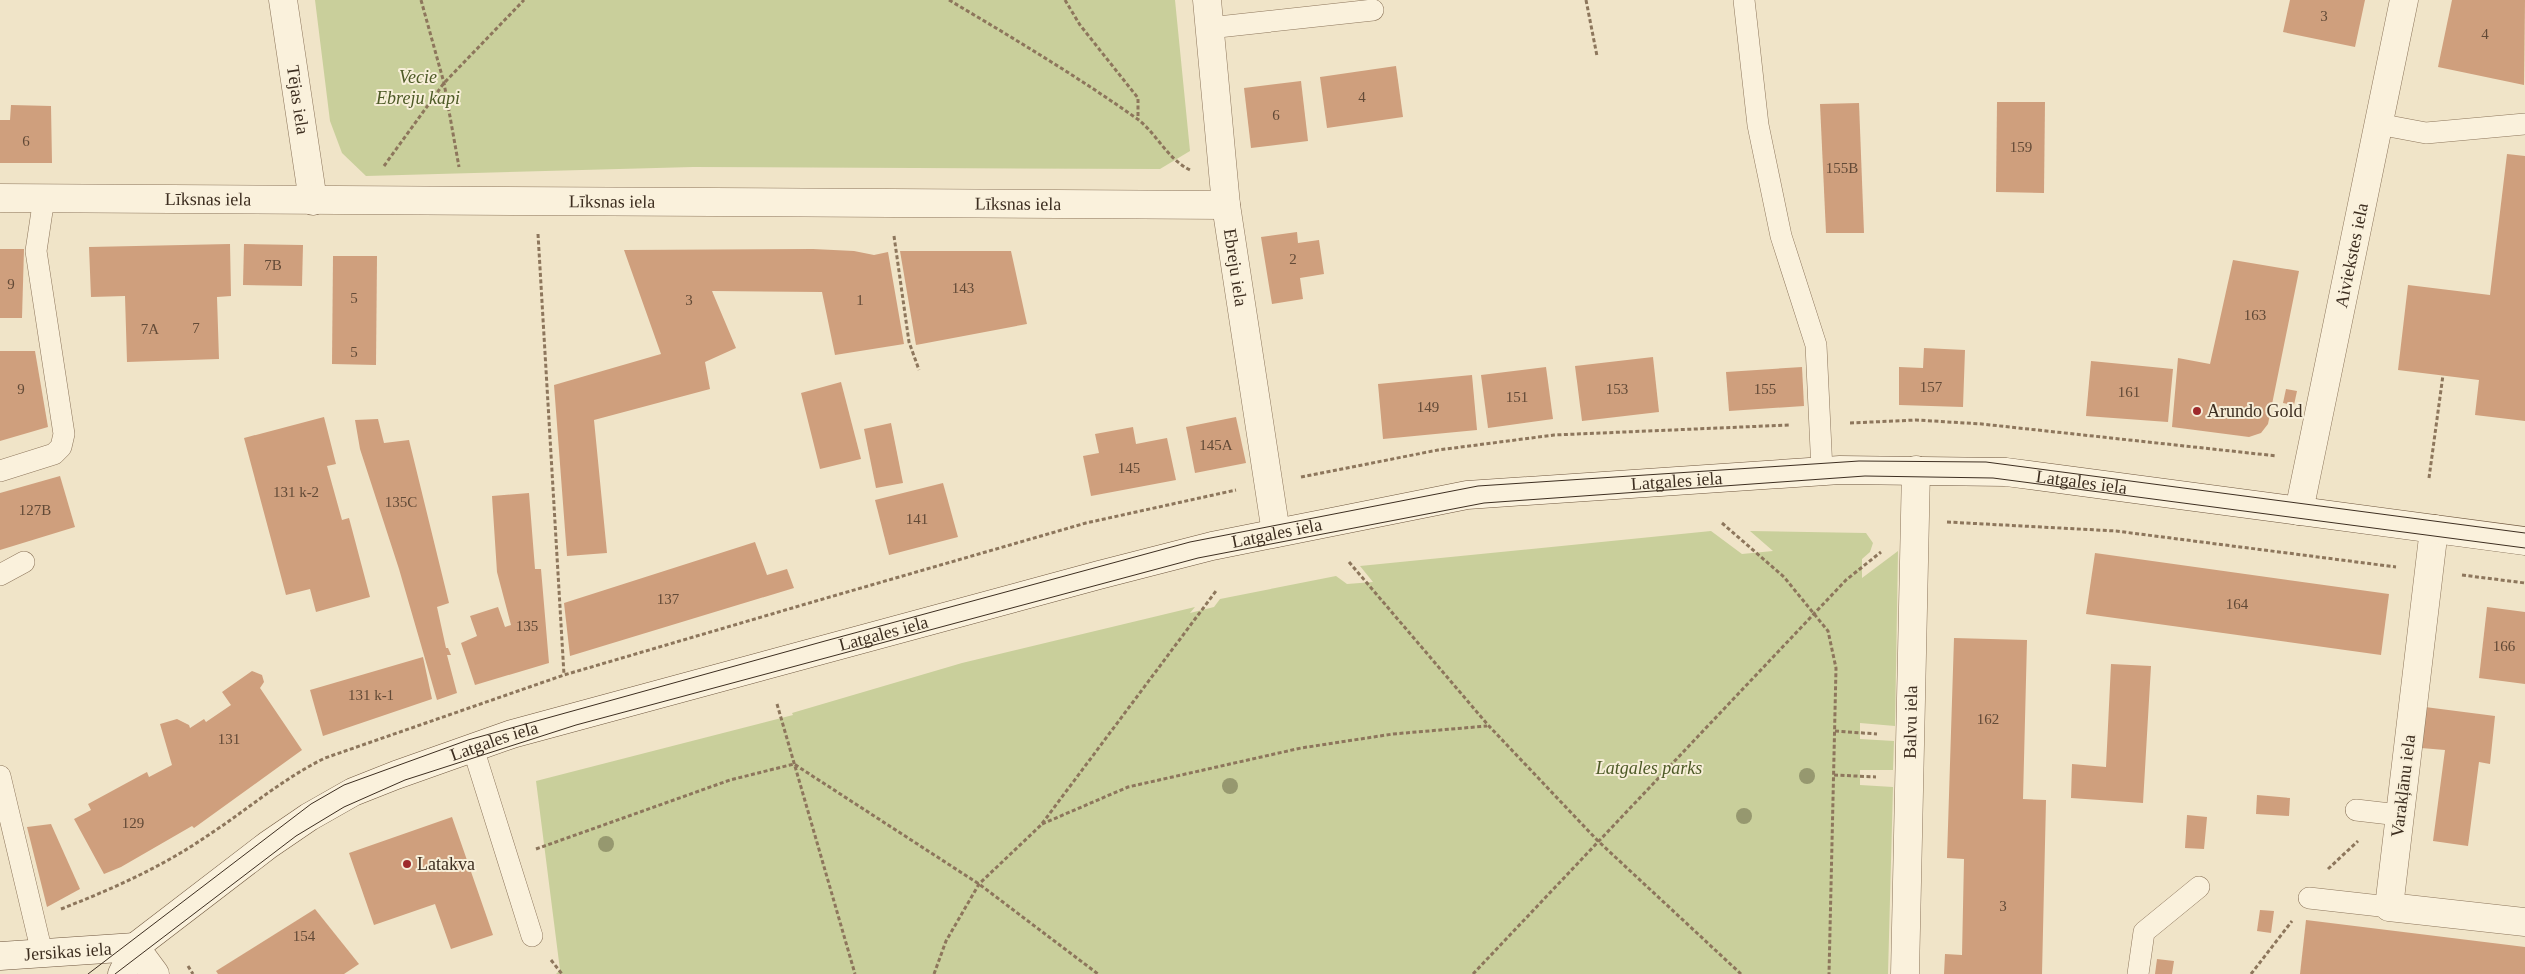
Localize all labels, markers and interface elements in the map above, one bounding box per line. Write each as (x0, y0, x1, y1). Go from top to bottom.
house number: 3 (2320, 8, 2328, 24)
house number: 4 (2481, 26, 2489, 42)
street label: Tējas iela (283, 64, 313, 136)
park label: Vecie Ebreju kapi (375, 67, 460, 108)
house number: 4 (1358, 89, 1366, 105)
house number: 6 (1272, 107, 1280, 123)
house number: 6 (22, 133, 30, 149)
house number: 159 (2010, 139, 2032, 155)
house number: 155B (1826, 160, 1858, 176)
street label: Līksnas iela (165, 189, 251, 209)
street label: Līksnas iela (569, 191, 655, 212)
street label: Līksnas iela (975, 194, 1061, 214)
street label: Aiviekstes iela (2331, 201, 2372, 310)
street label: Ebreju iela (1220, 227, 1251, 308)
house number: 2 (1289, 251, 1297, 267)
house number: 7B (264, 257, 282, 273)
house number: 9 (7, 276, 15, 292)
house number: 143 (952, 280, 974, 296)
house number: 5 (350, 290, 358, 306)
house number: 3 (685, 292, 693, 308)
house number: 1 (856, 292, 864, 308)
house number: 163 (2244, 307, 2266, 323)
house number: 7 (192, 320, 200, 336)
house number: 7A (141, 321, 159, 337)
house number: 5 (350, 344, 358, 360)
house number: 157 (1920, 379, 1943, 395)
house number: 9 (17, 381, 25, 397)
house number: 153 (1606, 381, 1628, 397)
house number: 155 (1754, 381, 1776, 397)
house number: 161 (2118, 384, 2140, 400)
house number: 151 (1506, 389, 1528, 405)
house number: 149 (1417, 399, 1439, 415)
place label: Arundo Gold (2207, 401, 2303, 421)
marker: Arundo Gold (2191, 405, 2203, 417)
house number: 145A (1199, 437, 1233, 453)
house number: 145 (1118, 460, 1140, 476)
street label: Latgales iela (2035, 466, 2128, 498)
street label: Latgales iela (1630, 468, 1723, 494)
house number: 131 k-2 (273, 484, 319, 500)
house number: 135C (385, 494, 417, 510)
house number: 127B (19, 502, 51, 518)
house number: 141 (906, 511, 928, 527)
street label: Latgales iela (1230, 514, 1324, 552)
house number: 137 (657, 591, 680, 607)
house number: 164 (2226, 596, 2249, 612)
street label: Latgales iela (837, 612, 930, 655)
house number: 135 (516, 618, 538, 634)
house number: 166 (2493, 638, 2516, 654)
street label: Balvu iela (1900, 685, 1921, 759)
house number: 131 k-1 (348, 687, 394, 703)
house number: 162 (1977, 711, 1999, 727)
street label: Latgales iela (447, 717, 540, 765)
house number: 131 (218, 731, 240, 747)
street label: Varakļānu iela (2387, 733, 2419, 839)
park label: Latgales parks (1595, 758, 1702, 778)
house number: 129 (122, 815, 144, 831)
place label: Latakva (417, 854, 475, 874)
marker: Latakva (401, 858, 413, 870)
house number: 3 (1999, 898, 2007, 914)
house number: 154 (293, 928, 316, 944)
street label: Jersikas iela (23, 939, 112, 964)

